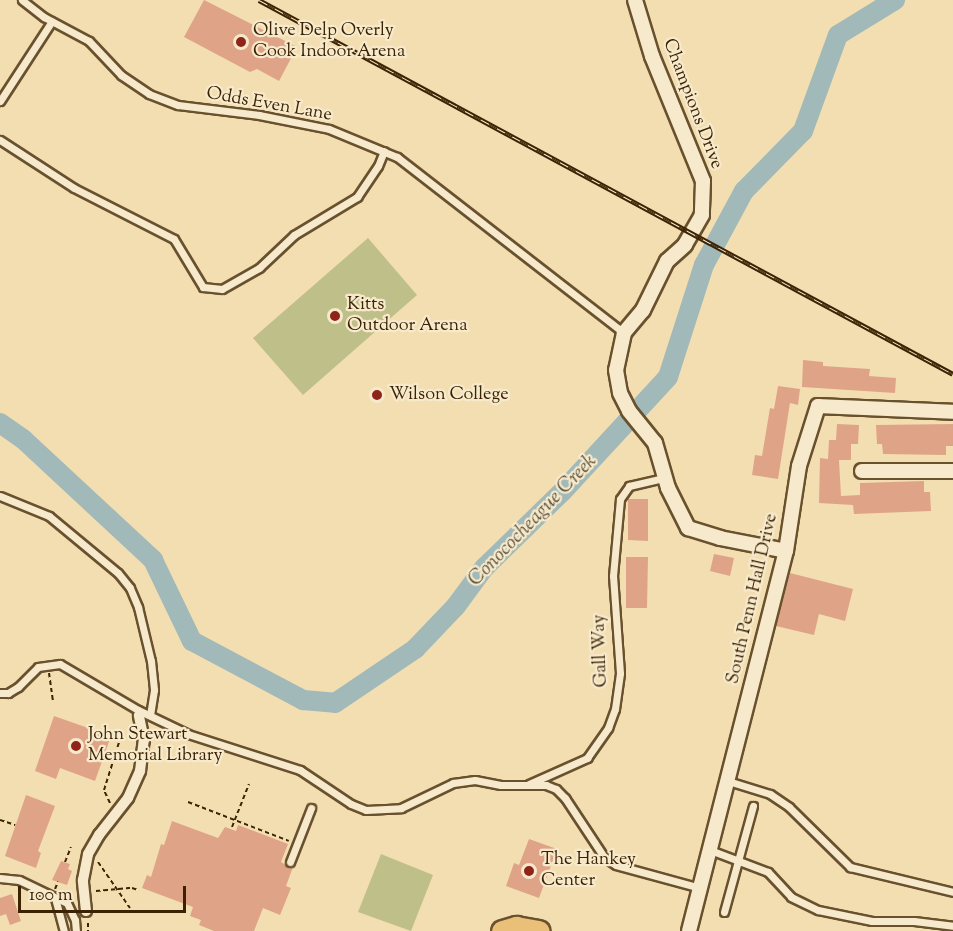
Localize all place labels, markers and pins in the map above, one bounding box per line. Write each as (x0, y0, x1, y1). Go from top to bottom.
place label: Olive Delp Overly Cook Indoor Arena (253, 21, 405, 63)
marker: Olive Delp Overly Cook Indoor Arena (234, 35, 248, 49)
place label: Kitts Outdoor Arena (347, 295, 467, 338)
marker: Kitts Outdoor Arena (328, 309, 342, 323)
place label: Wilson College (389, 384, 509, 406)
marker: Wilson College (370, 388, 384, 402)
place label: John Stewart Memorial Library (88, 725, 222, 768)
marker: John Stewart Memorial Library (69, 739, 83, 753)
place label: The Hankey Center (541, 850, 636, 892)
marker: The Hankey Center (522, 864, 536, 878)

